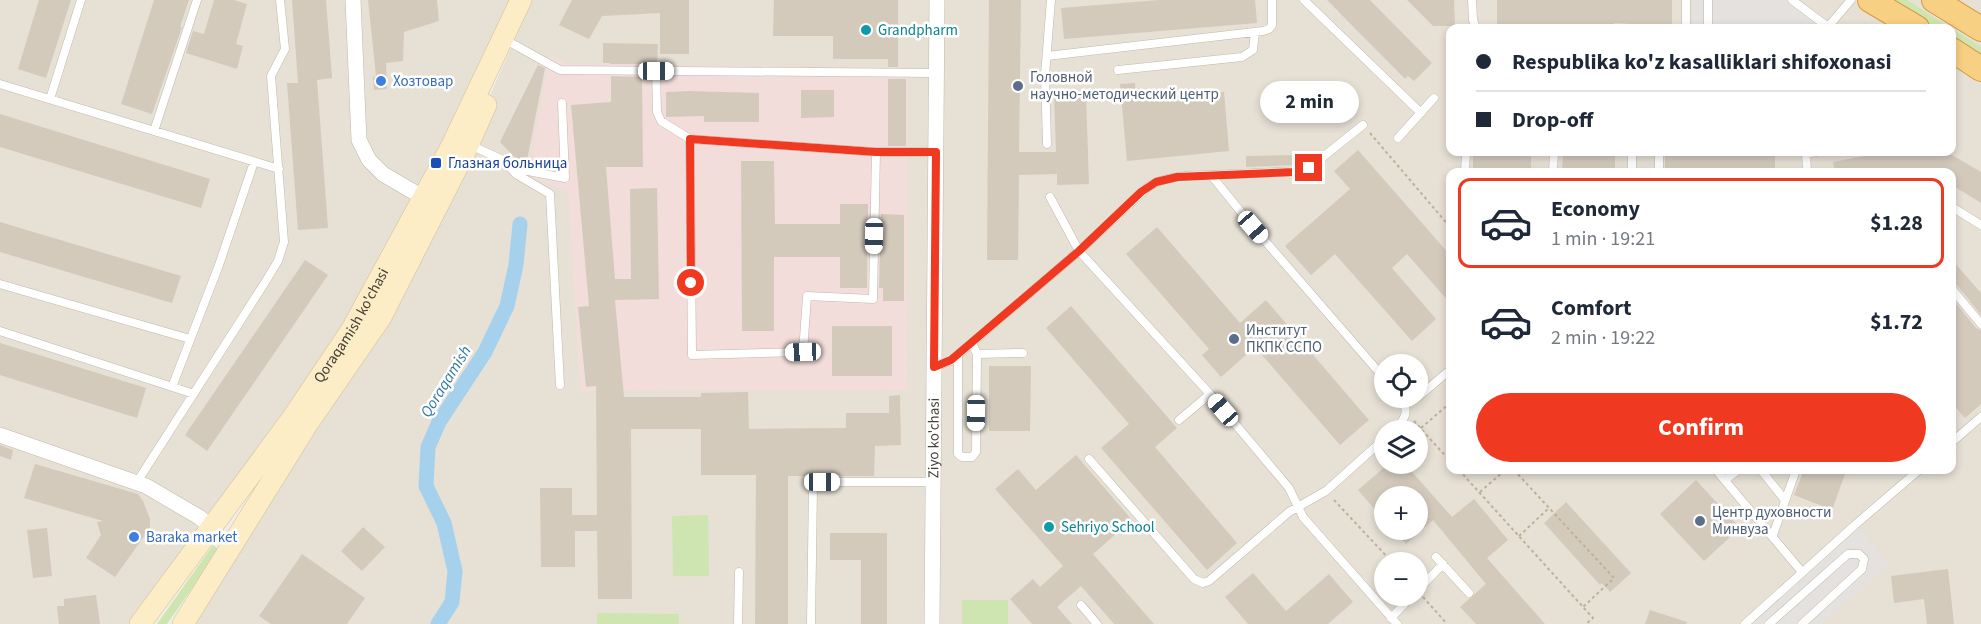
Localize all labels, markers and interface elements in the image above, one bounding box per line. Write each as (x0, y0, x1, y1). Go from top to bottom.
place label: Grandpharm (878, 20, 958, 41)
marker: Grandpharm (859, 23, 873, 37)
text: Respublika ko'z kasalliklari shifoxonasi (1512, 46, 1892, 78)
car (638, 62, 674, 80)
place label: Головной научно-методический центр (1030, 67, 1219, 105)
place label: Хозтовар (393, 71, 453, 92)
marker: Хозтовар (374, 74, 388, 88)
marker: Головной научно-методический центр (1011, 79, 1025, 93)
callout: 2 min (1260, 81, 1358, 123)
text: 2 min (1285, 88, 1334, 116)
text: Drop-off (1512, 104, 1593, 136)
place label: Глазная больница (448, 153, 567, 174)
route end (1295, 154, 1322, 181)
marker: Глазная больница (429, 156, 443, 170)
text: Economy (1551, 193, 1640, 225)
icon: car (1479, 196, 1533, 250)
text: $1.28 (1870, 207, 1923, 239)
car (1234, 208, 1272, 246)
car (865, 218, 883, 254)
text: 1 min · 19:21 (1551, 225, 1655, 253)
street label: Qoraqamish ko'chasi (309, 264, 394, 387)
route start (677, 269, 704, 296)
text: Comfort (1551, 292, 1632, 324)
icon: car (1479, 295, 1533, 349)
text: $1.72 (1870, 306, 1923, 338)
place label: Институт ПКПК ССПО (1246, 320, 1322, 358)
text: 2 min · 19:22 (1551, 324, 1655, 352)
marker: Институт ПКПК ССПО (1227, 332, 1241, 346)
water label: Qoraqamish (415, 341, 477, 422)
car (785, 342, 821, 362)
map controls (1374, 354, 1428, 606)
button: locate (1374, 354, 1428, 408)
car (1204, 391, 1242, 429)
button: Confirm (1476, 393, 1926, 462)
car (967, 395, 985, 431)
street label: Ziyo ko'chasi (923, 398, 945, 478)
button: layers (1374, 420, 1428, 474)
car (804, 473, 840, 491)
button: + (1374, 486, 1428, 540)
place label: Центр духовности Минвуза (1712, 502, 1831, 540)
marker: Центр духовности Минвуза (1693, 514, 1707, 528)
place label: Sehriyo School (1061, 517, 1155, 538)
marker: Sehriyo School (1042, 520, 1056, 534)
place label: Baraka market (146, 527, 237, 548)
marker: Baraka market (127, 530, 141, 544)
button: − (1374, 552, 1428, 606)

